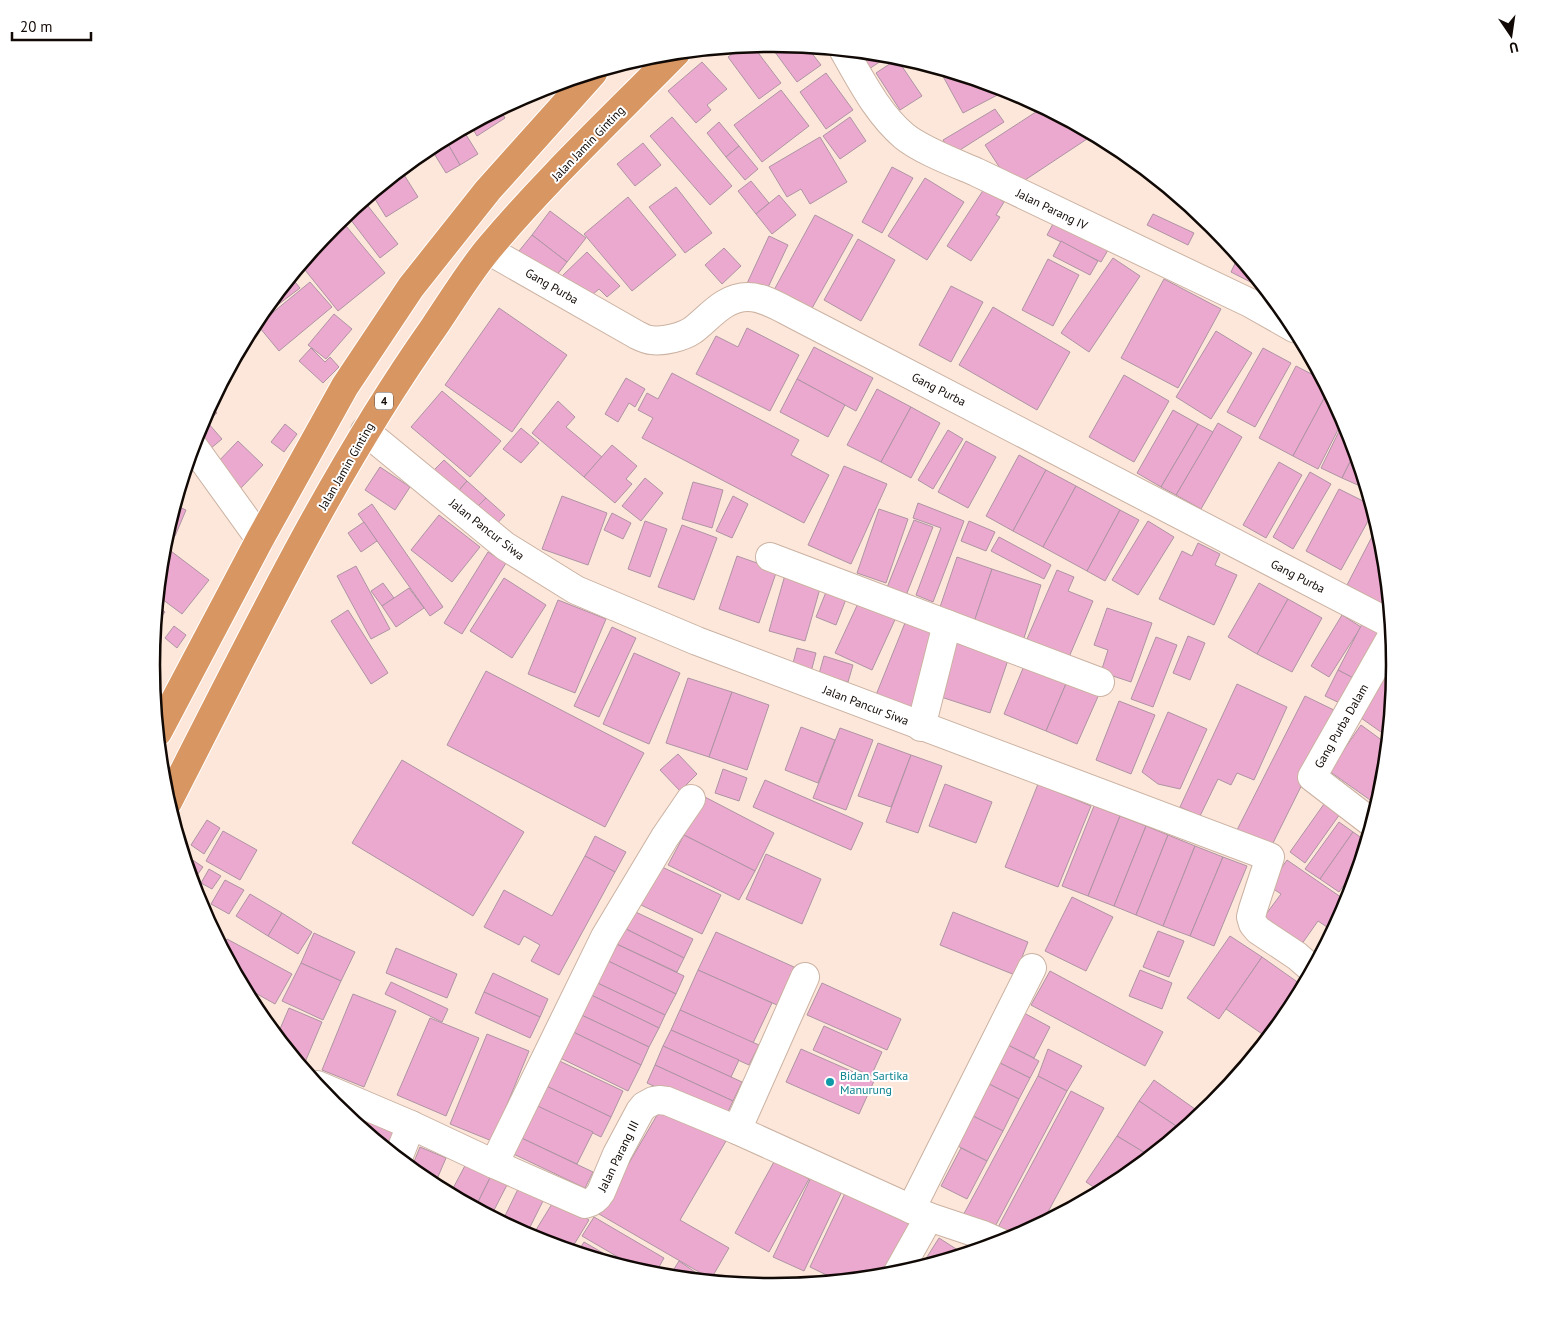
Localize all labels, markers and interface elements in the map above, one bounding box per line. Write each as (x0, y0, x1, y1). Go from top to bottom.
scale bar (12, 10, 91, 42)
north arrow (1486, 10, 1536, 60)
text: 20 m (20, 17, 53, 36)
text: U (1508, 38, 1520, 57)
street label: Jalan Jamin Ginting (548, 102, 628, 184)
street label: Jalan Parang IV (1013, 185, 1090, 233)
street label: Gang Purba (523, 265, 581, 307)
street label: Gang Purba (909, 369, 969, 409)
road number: 4 (375, 392, 393, 410)
street label: Jalan Jamin Ginting (314, 420, 377, 513)
street label: Jalan Pancur Siwa (446, 494, 528, 563)
street label: Gang Purba (1268, 556, 1328, 596)
street label: Jalan Pancur Siwa (820, 681, 911, 728)
street label: Gang Purba Dalam (1311, 681, 1371, 771)
place label: Bidan Sartika Manurung (840, 1068, 908, 1097)
marker: Bidan Sartika Manurung (824, 1076, 836, 1088)
street label: Jalan Parang III (594, 1118, 642, 1195)

